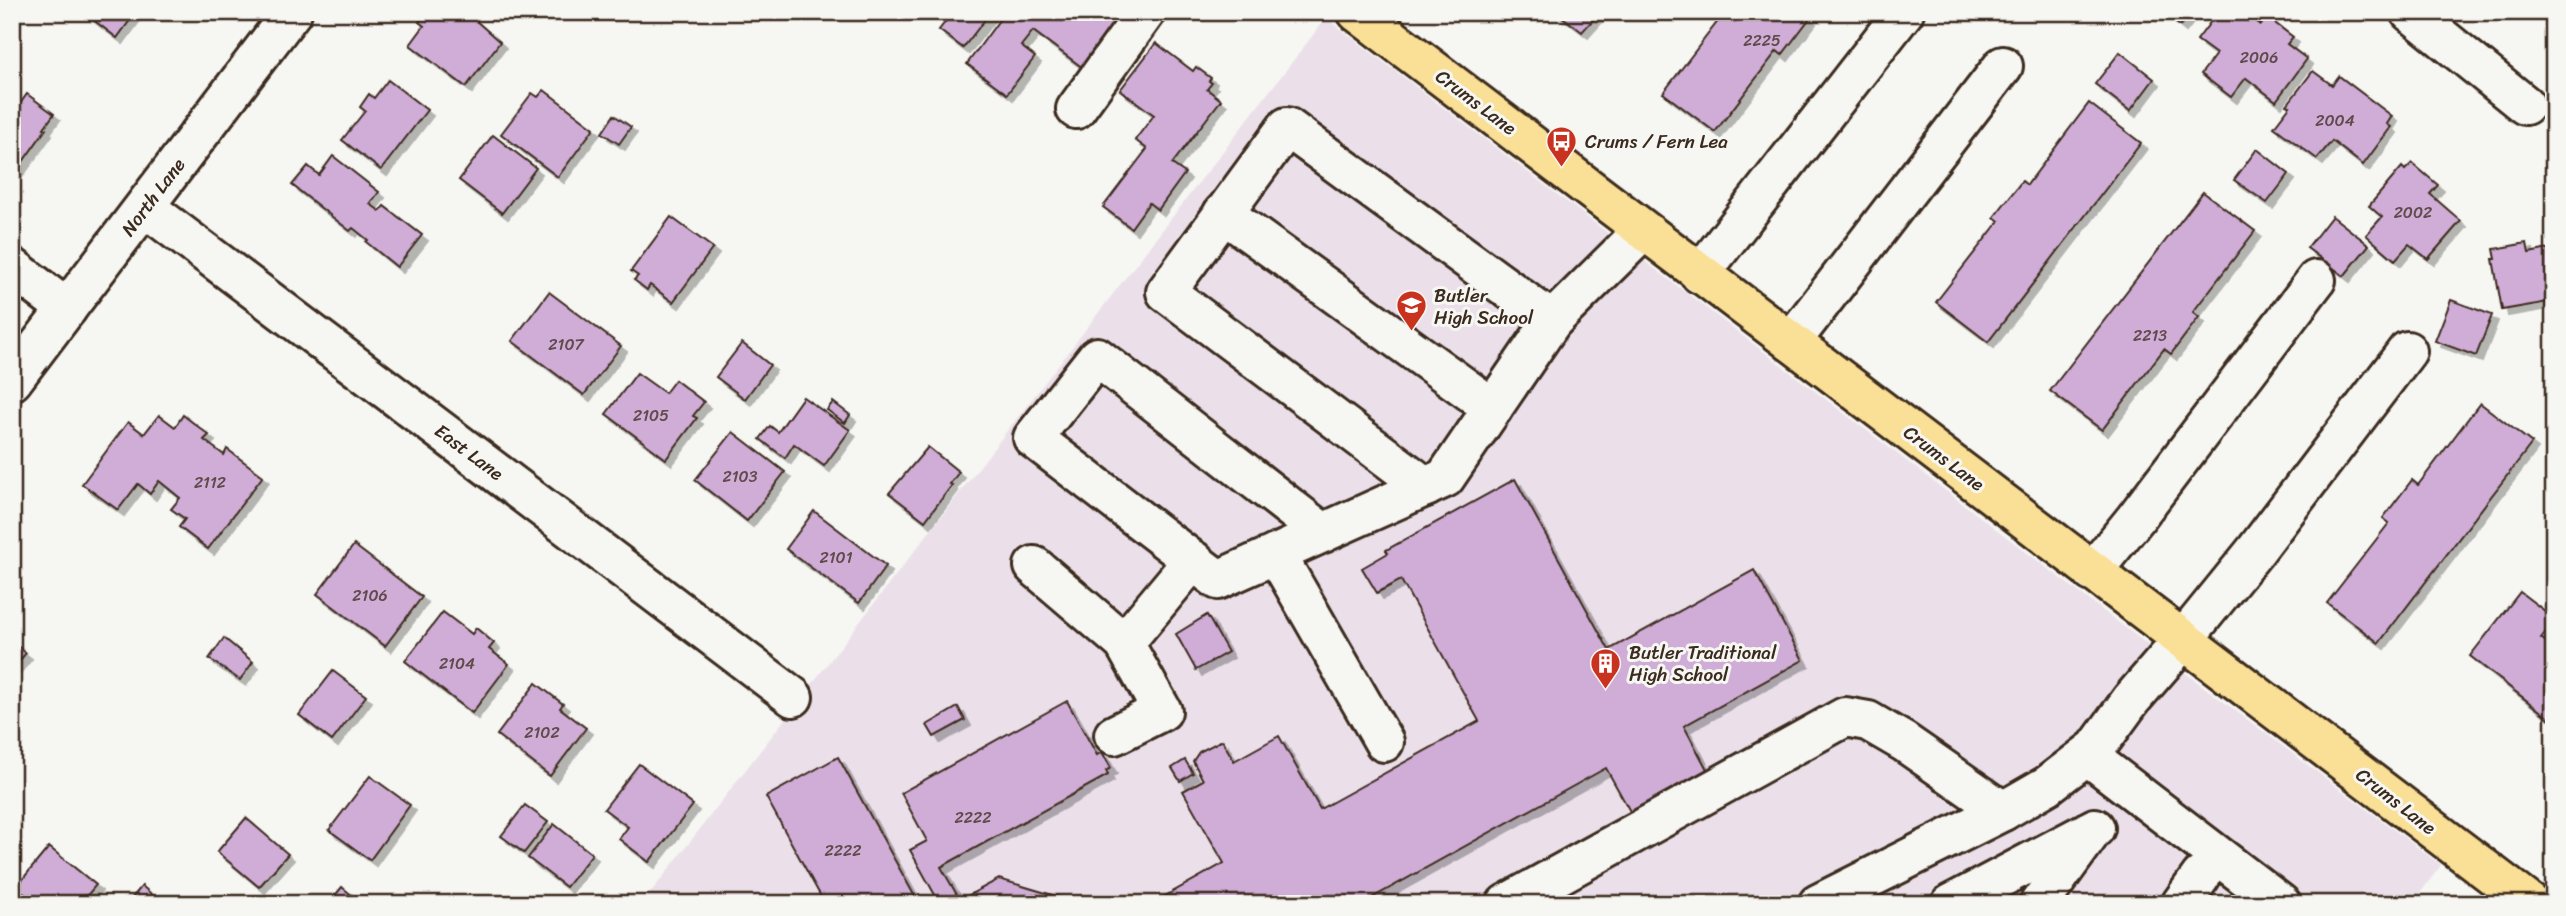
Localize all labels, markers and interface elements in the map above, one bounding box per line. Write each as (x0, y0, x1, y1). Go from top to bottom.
house number: 2225 (1743, 26, 1781, 55)
house number: 2006 (2240, 43, 2278, 72)
street label: Crums Lane (1428, 60, 1524, 144)
house number: 2004 (2315, 106, 2355, 135)
bus stop icon: Crums / Fern Lea (1545, 124, 1579, 168)
place label: Crums / Fern Lea (1585, 125, 1728, 158)
street label: North Lane (112, 151, 194, 243)
house number: 2002 (2394, 198, 2432, 227)
place label: Butler High School (1434, 279, 1534, 334)
school or university icon: Butler High School (1394, 289, 1428, 333)
house number: 2213 (2133, 321, 2167, 350)
house number: 2107 (548, 330, 585, 359)
house number: 2105 (633, 401, 669, 430)
street label: East Lane (427, 415, 511, 489)
street label: Crums Lane (1896, 416, 1992, 500)
house number: 2103 (723, 462, 758, 491)
house number: 2112 (194, 468, 226, 497)
house number: 2101 (819, 543, 853, 572)
house number: 2106 (352, 581, 388, 610)
place label: Butler Traditional High School (1629, 636, 1777, 691)
building icon: Butler Traditional High School (1589, 646, 1623, 690)
house number: 2104 (439, 649, 475, 678)
house number: 2102 (524, 718, 560, 747)
street label: Crums Lane (2348, 759, 2444, 843)
house number: 2222 (955, 803, 991, 832)
house number: 2222 (825, 836, 861, 865)

